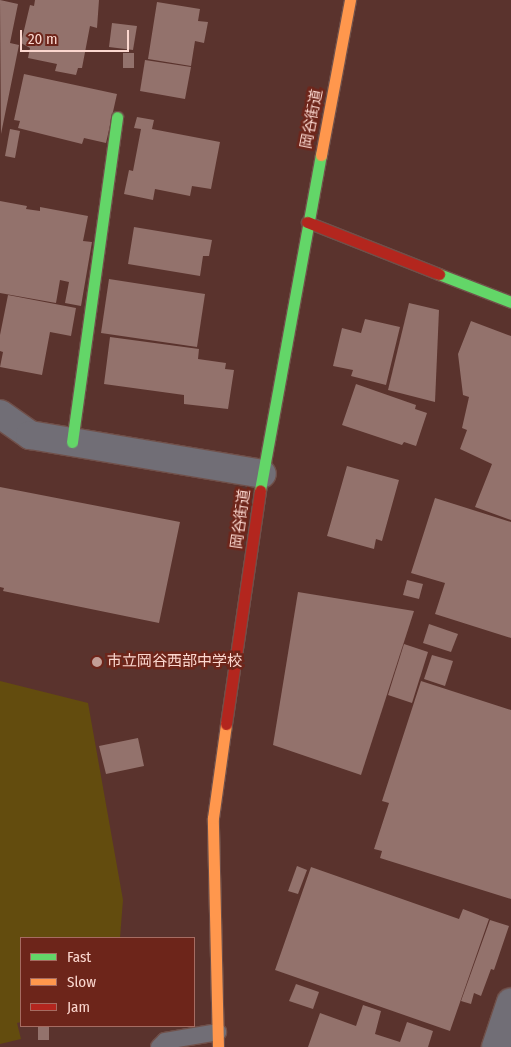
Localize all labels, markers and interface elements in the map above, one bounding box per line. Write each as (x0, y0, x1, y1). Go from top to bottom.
scale bar (22, 20, 131, 52)
text: 20 m (28, 30, 58, 48)
street label: 岡谷街道 (297, 88, 327, 150)
street label: 岡谷街道 (228, 488, 254, 550)
place label: 市立岡谷西部中学校 (107, 653, 242, 671)
marker: 市立岡谷西部中学校 (91, 656, 103, 668)
legend (20, 937, 195, 1027)
text: Fast (67, 948, 91, 966)
text: Slow (67, 973, 96, 991)
text: Jam (67, 998, 90, 1016)

